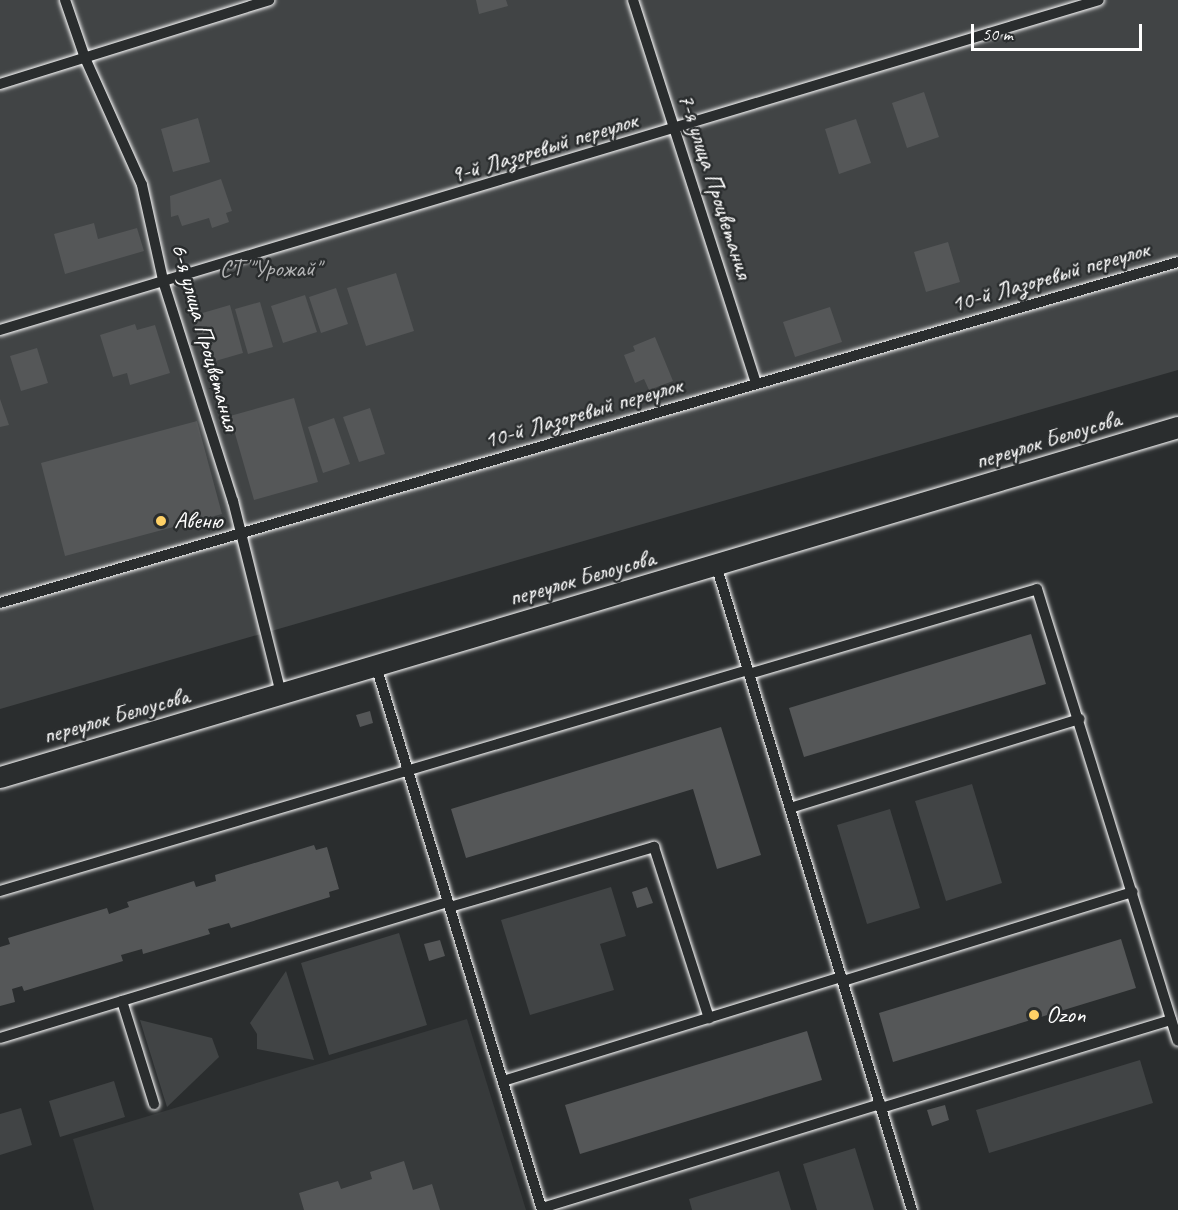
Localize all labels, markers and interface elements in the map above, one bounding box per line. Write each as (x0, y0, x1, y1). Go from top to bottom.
scale bar (974, 12, 1145, 50)
text: 50 m (982, 23, 1013, 45)
street label: 7-я улица Процветания (672, 91, 758, 281)
street label: 9-й Лазоревый переулок (447, 106, 641, 190)
street label: 10-й Лазоревый переулок (948, 235, 1152, 319)
street label: 6-я улица Процветания (165, 242, 245, 432)
park label: СТ "Урожай" (220, 255, 320, 283)
street label: 10-й Лазоревый переулок (481, 371, 685, 455)
street label: переулок Белоусова (972, 404, 1124, 476)
place label: Авеню (174, 507, 223, 535)
marker: Авеню (152, 512, 170, 530)
street label: переулок Белоусова (506, 543, 658, 613)
street label: переулок Белоусова (40, 681, 192, 751)
place label: Ozon (1046, 1001, 1085, 1029)
marker: Ozon (1027, 1008, 1041, 1022)

